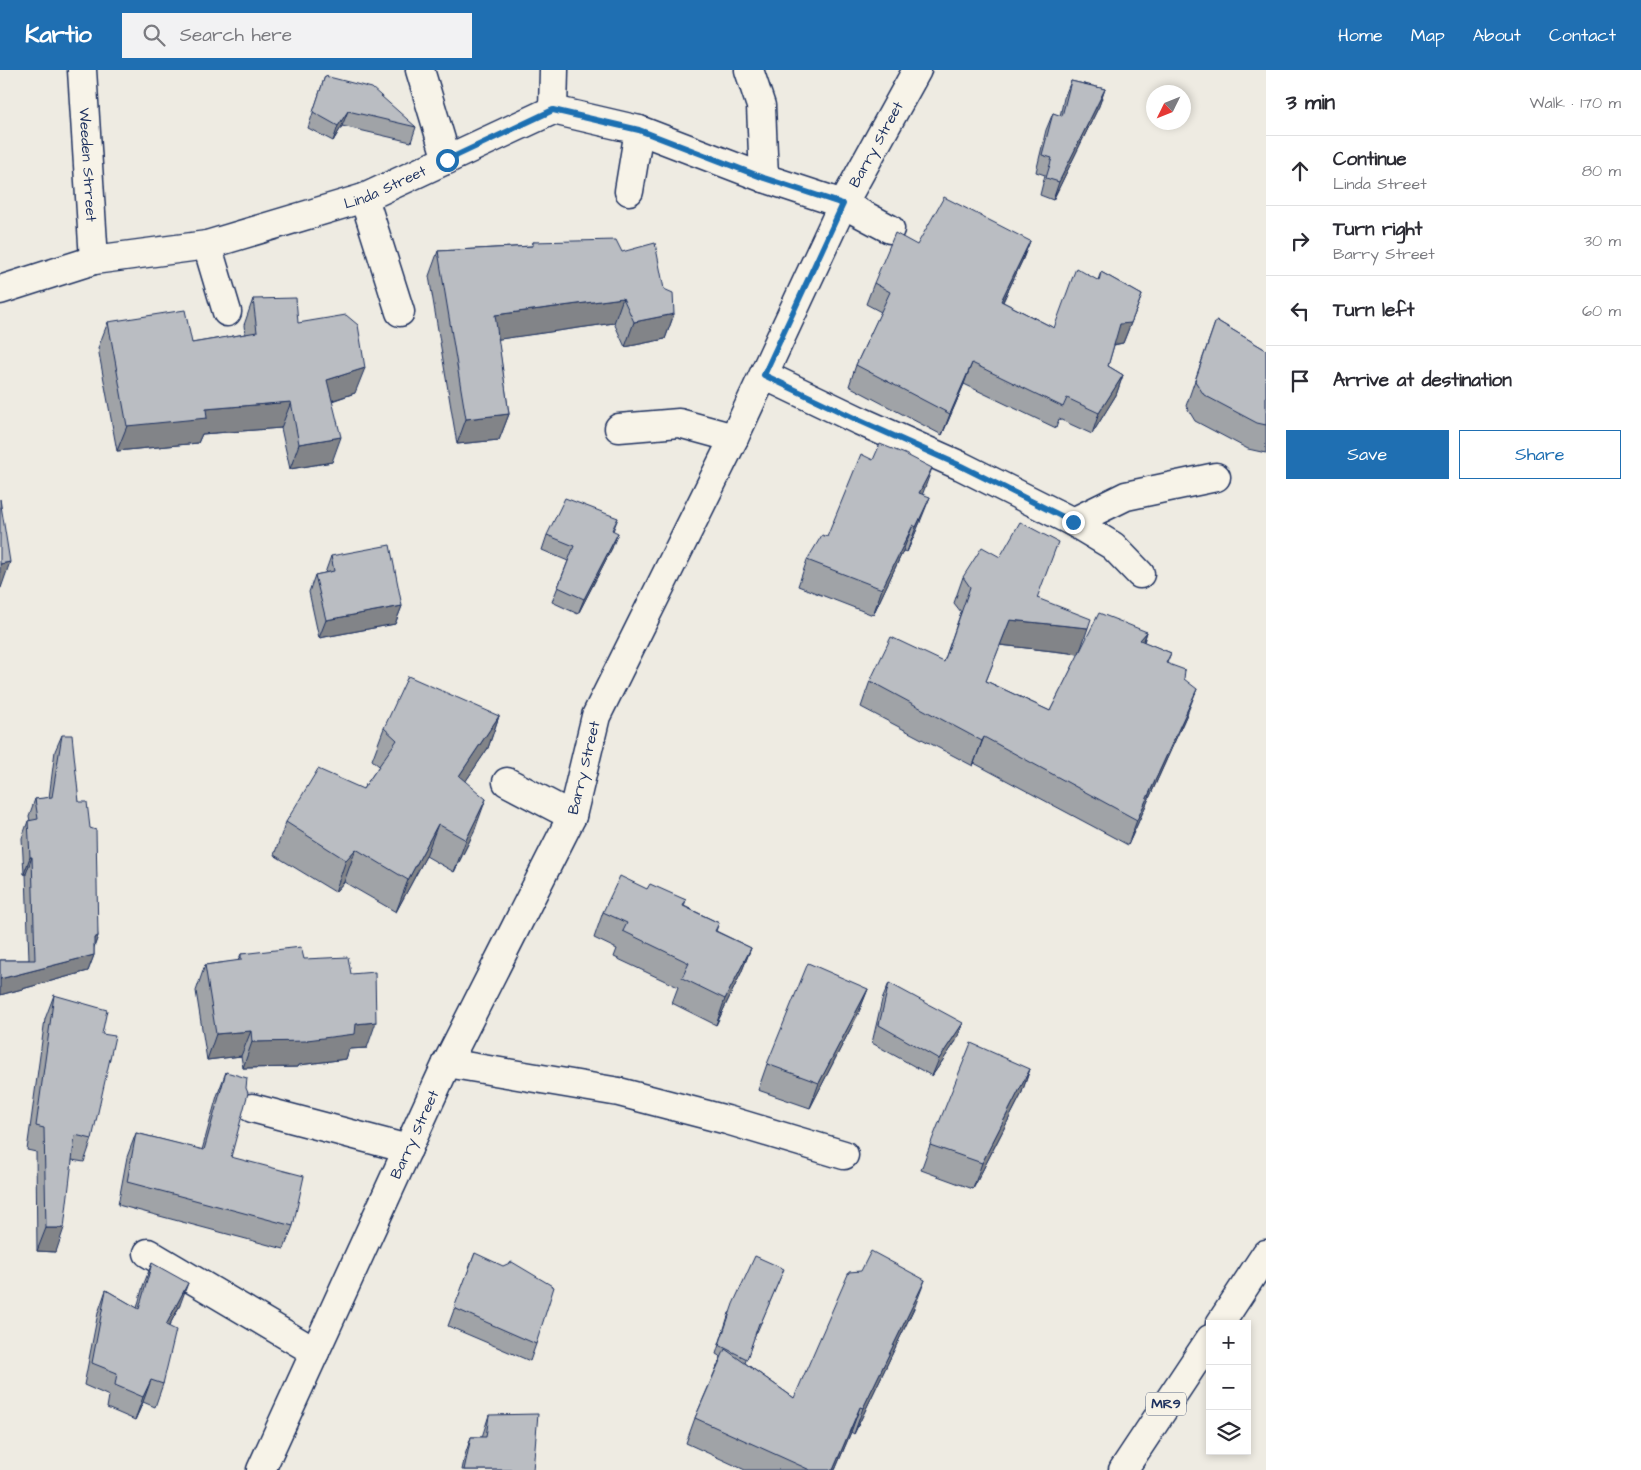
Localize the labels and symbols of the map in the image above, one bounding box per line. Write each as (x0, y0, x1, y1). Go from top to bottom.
north arrow (1146, 85, 1191, 130)
street label: Barry Street (844, 97, 908, 191)
street label: Weeden Strreet (74, 107, 102, 223)
route start (436, 149, 459, 172)
street label: Linda Street (341, 160, 430, 214)
route end (1062, 511, 1085, 534)
street label: Barry Street (562, 719, 605, 817)
street label: Barry Street (385, 1087, 444, 1182)
road number: MR9 (1146, 1392, 1186, 1416)

